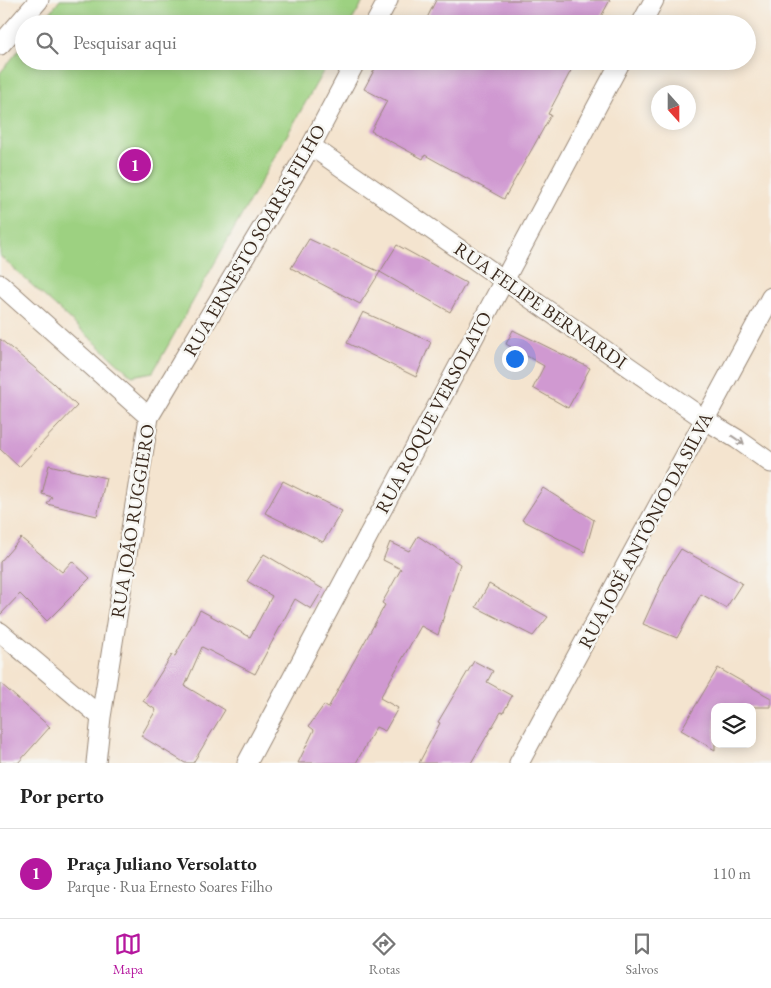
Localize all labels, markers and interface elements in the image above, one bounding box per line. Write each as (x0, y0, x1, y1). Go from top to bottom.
search box (15, 15, 756, 70)
icon: search (33, 29, 61, 57)
text: Pesquisar aqui (73, 30, 177, 55)
north arrow (651, 85, 696, 130)
street label: RUA ERNESTO SOARES FILHO (178, 120, 331, 361)
pin: 1 (119, 146, 151, 184)
street label: RUA FELIPE BERNARDI (449, 236, 632, 375)
street label: RUA ROQUE VERSOLATO (370, 307, 497, 518)
your location (502, 346, 528, 372)
street label: RUA JOSÉ ANTÔNIO DA SILVA (572, 407, 719, 653)
street label: RUA JOÃO RUGGIERO (105, 422, 160, 620)
one-way arrow (731, 435, 745, 445)
map controls (711, 703, 756, 748)
button: layers (711, 703, 756, 748)
text: Por perto (20, 782, 104, 809)
text: Praça Juliano Versolatto (67, 851, 257, 876)
text: 1 (32, 863, 40, 884)
text: 110 m (712, 863, 751, 884)
text: Parque · Rua Ernesto Soares Filho (67, 876, 273, 897)
tab: Mapa (113, 930, 143, 978)
tab: Rotas (369, 930, 400, 978)
tab: Salvos (626, 930, 658, 978)

